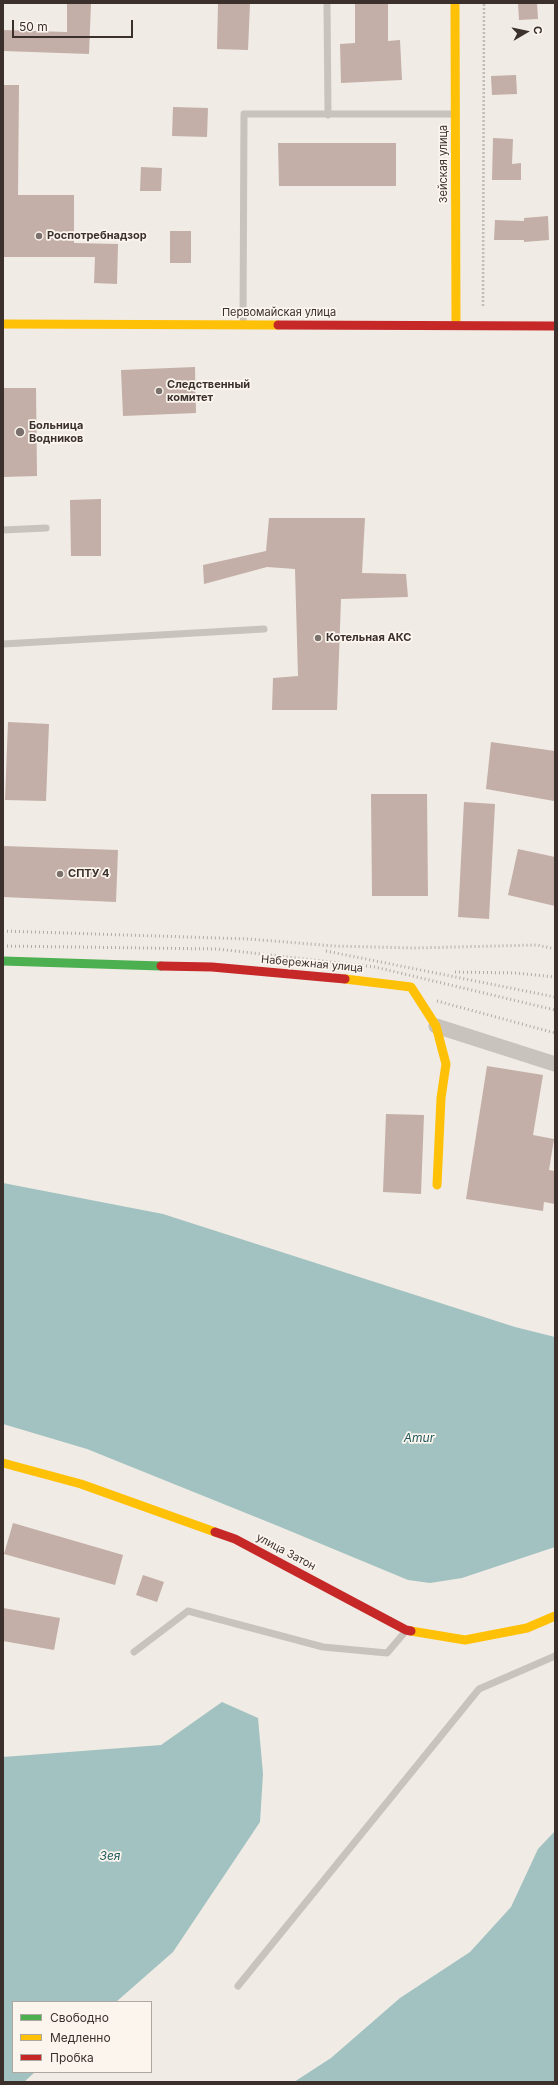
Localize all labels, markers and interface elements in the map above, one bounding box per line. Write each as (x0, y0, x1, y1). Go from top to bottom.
scale bar (14, 12, 135, 38)
north arrow (506, 12, 546, 52)
text: 50 m (19, 19, 48, 34)
text: С (530, 25, 545, 35)
street label: Зейская улица (437, 125, 451, 203)
place label: Роспотребнадзор (47, 229, 147, 243)
marker: Роспотребнадзор (34, 231, 44, 241)
street label: Первомайская улица (222, 306, 336, 320)
place label: Следственный комитет (167, 378, 250, 404)
marker: Следственный комитет (154, 386, 164, 396)
place label: Больница Водников (29, 419, 83, 445)
marker: Больница Водников (14, 426, 26, 438)
place label: Котельная АКС (326, 631, 411, 645)
marker: Котельная АКС (313, 633, 323, 643)
place label: СПТУ 4 (68, 867, 109, 881)
marker: СПТУ 4 (55, 869, 65, 879)
street label: Набережная улица (261, 953, 363, 975)
water label: Amur (404, 1431, 434, 1445)
street label: улица Затон (254, 1531, 318, 1573)
water label: Зея (100, 1849, 120, 1863)
legend (12, 2001, 152, 2073)
text: Свободно (50, 2010, 109, 2025)
text: Медленно (50, 2030, 111, 2045)
text: Пробка (50, 2050, 94, 2065)

